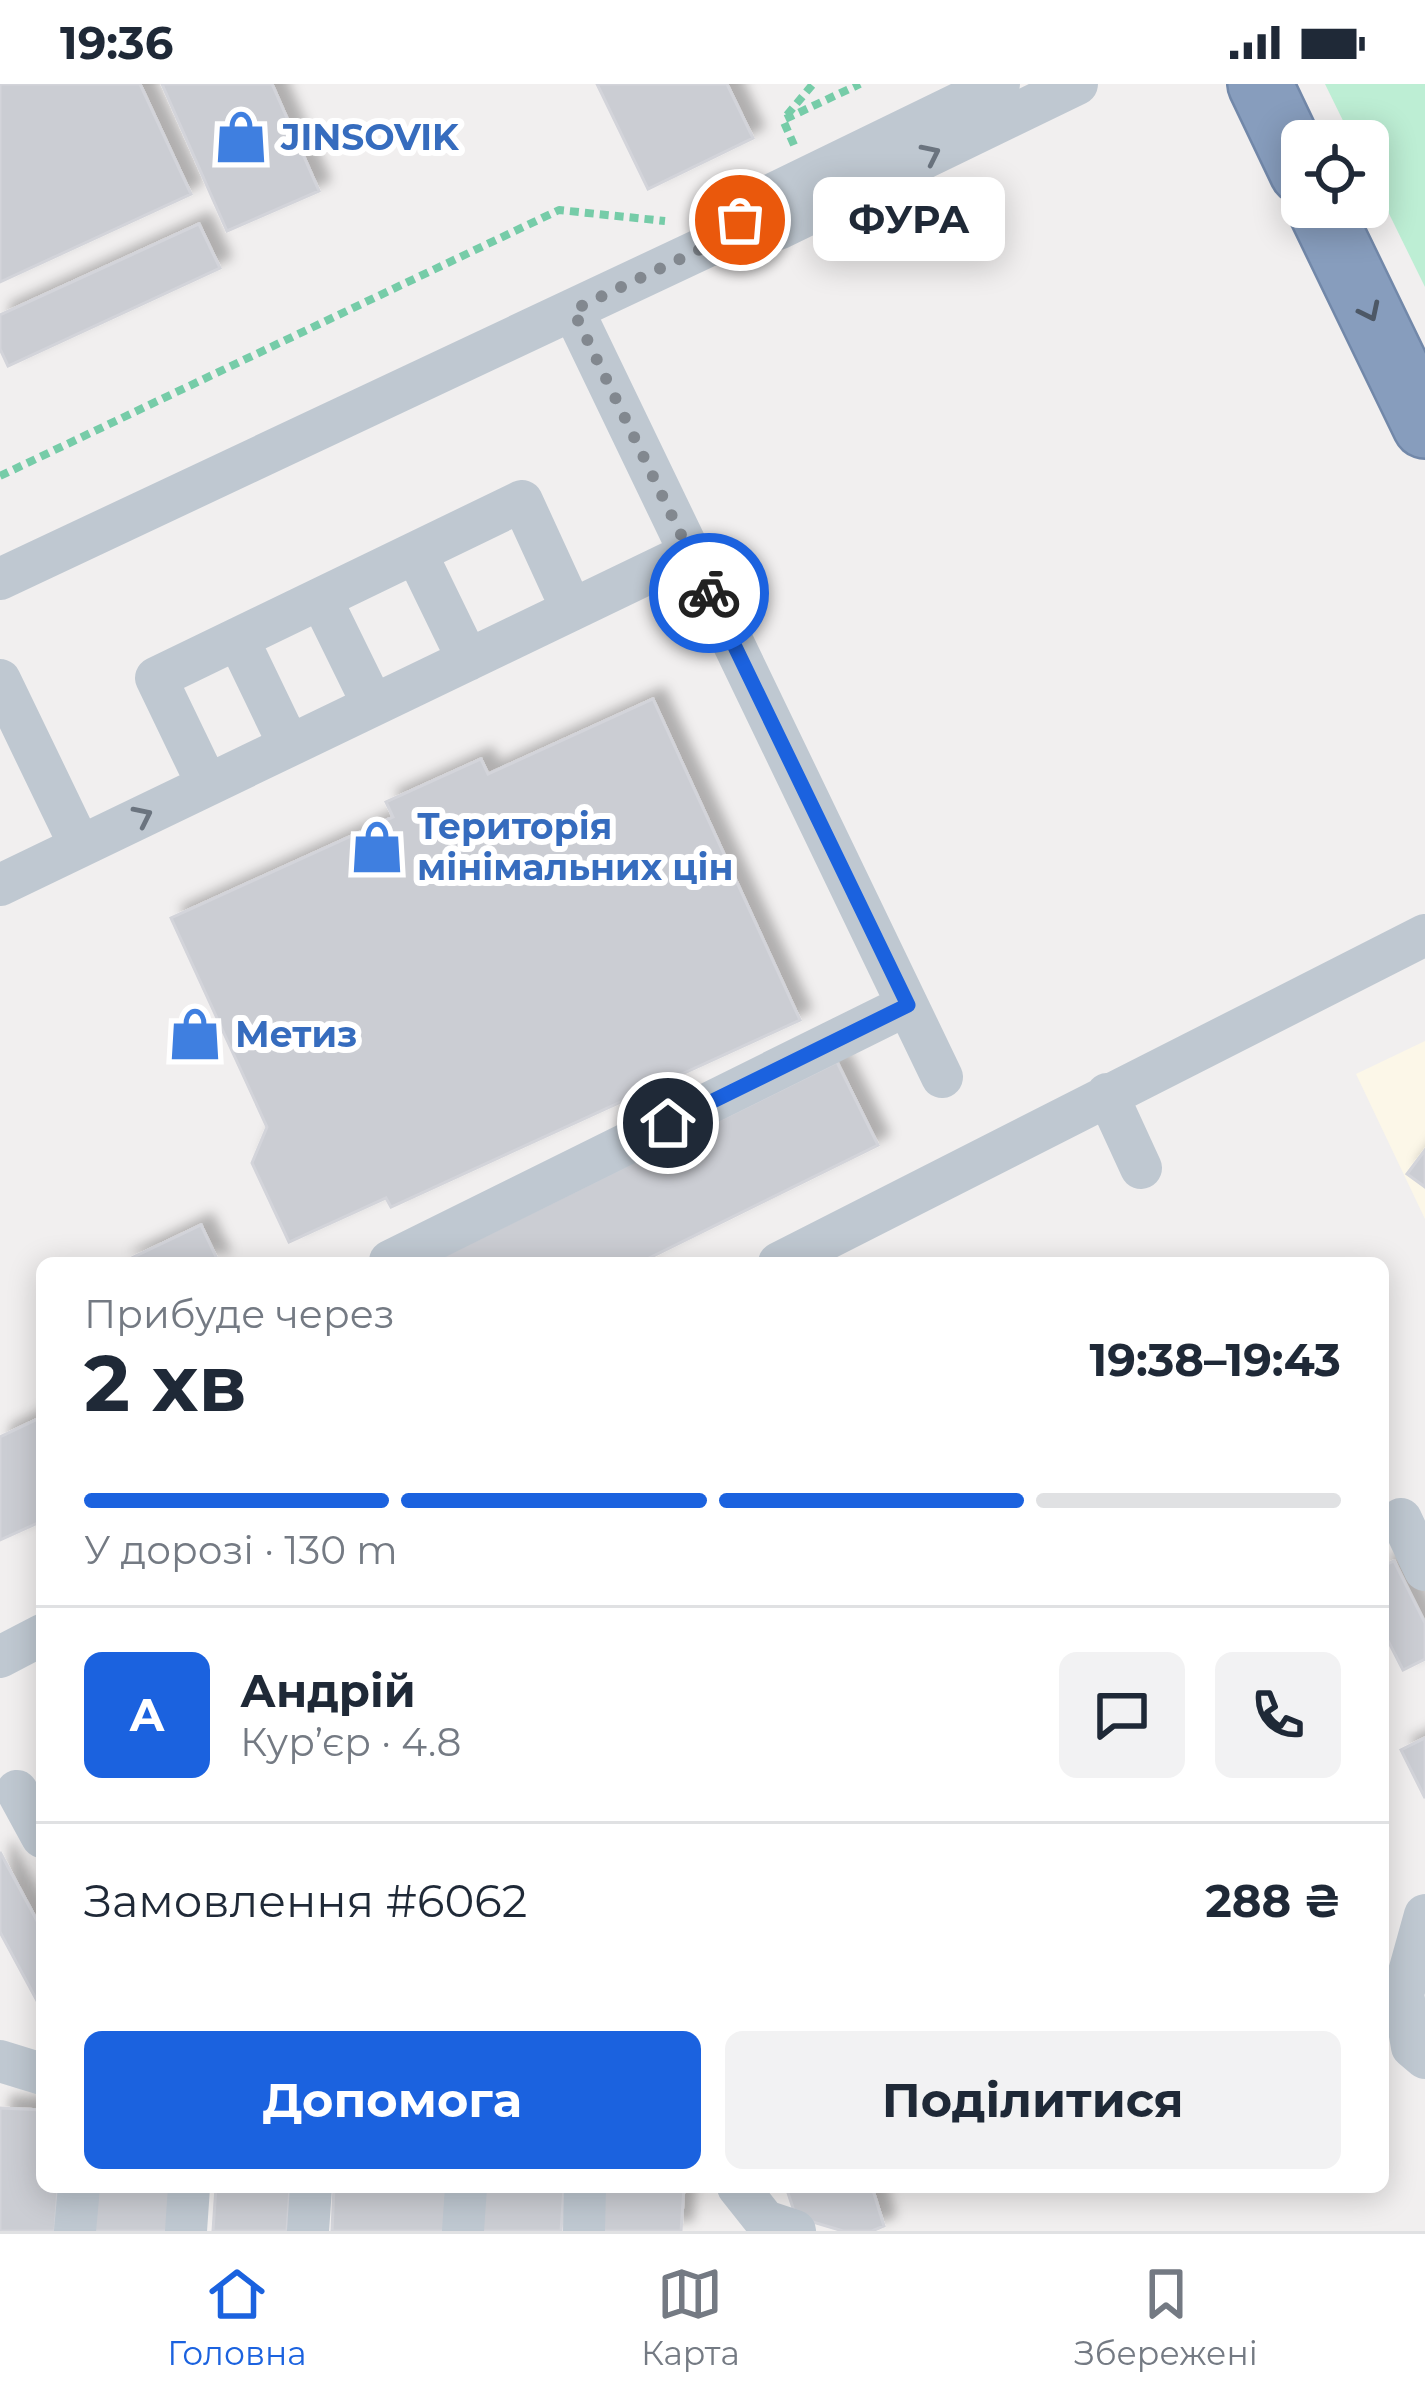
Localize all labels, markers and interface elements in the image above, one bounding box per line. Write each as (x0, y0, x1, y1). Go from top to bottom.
text: 19:36 (60, 15, 173, 70)
shop icon: JINSOVIK (212, 108, 270, 166)
place label: JINSOVIK (280, 115, 460, 159)
map controls (1281, 120, 1389, 228)
button: locate (1281, 120, 1389, 228)
one-way arrow (919, 145, 940, 169)
pin (689, 169, 791, 271)
callout: ФУРА (812, 178, 1004, 262)
icon: bag (707, 187, 773, 253)
text: ФУРА (848, 195, 970, 243)
one-way arrow (1356, 300, 1379, 321)
courier (649, 533, 769, 653)
icon: bike (676, 560, 742, 626)
place label: Територія мінімальних цін (417, 804, 733, 889)
one-way arrow (131, 806, 152, 830)
shop icon: Територія мінімальних цін (348, 818, 406, 876)
shop icon: Метиз (166, 1005, 224, 1063)
place label: Метиз (235, 1012, 357, 1056)
pin (617, 1072, 719, 1174)
icon: home (635, 1090, 701, 1156)
text: Прибуде через (84, 1290, 395, 1338)
text: 19:38–19:43 (1090, 1332, 1341, 1387)
text: 2 хв (84, 1335, 247, 1431)
text: У дорозі · 130 m (84, 1526, 398, 1574)
button: chat (1059, 1652, 1185, 1778)
button: phone (1215, 1652, 1341, 1778)
text: Андрій (240, 1663, 416, 1718)
text: А (129, 1687, 165, 1742)
text: Кур’єр · 4.8 (240, 1718, 461, 1766)
text: Замовлення #6062 (84, 1873, 527, 1928)
text: 288 ₴ (1205, 1873, 1341, 1928)
button: Допомога (84, 2031, 701, 2169)
button: Поділитися (725, 2031, 1341, 2169)
tab: Головна (167, 2261, 306, 2373)
tab: Карта (641, 2261, 740, 2373)
tab: Збережені (1074, 2261, 1258, 2373)

